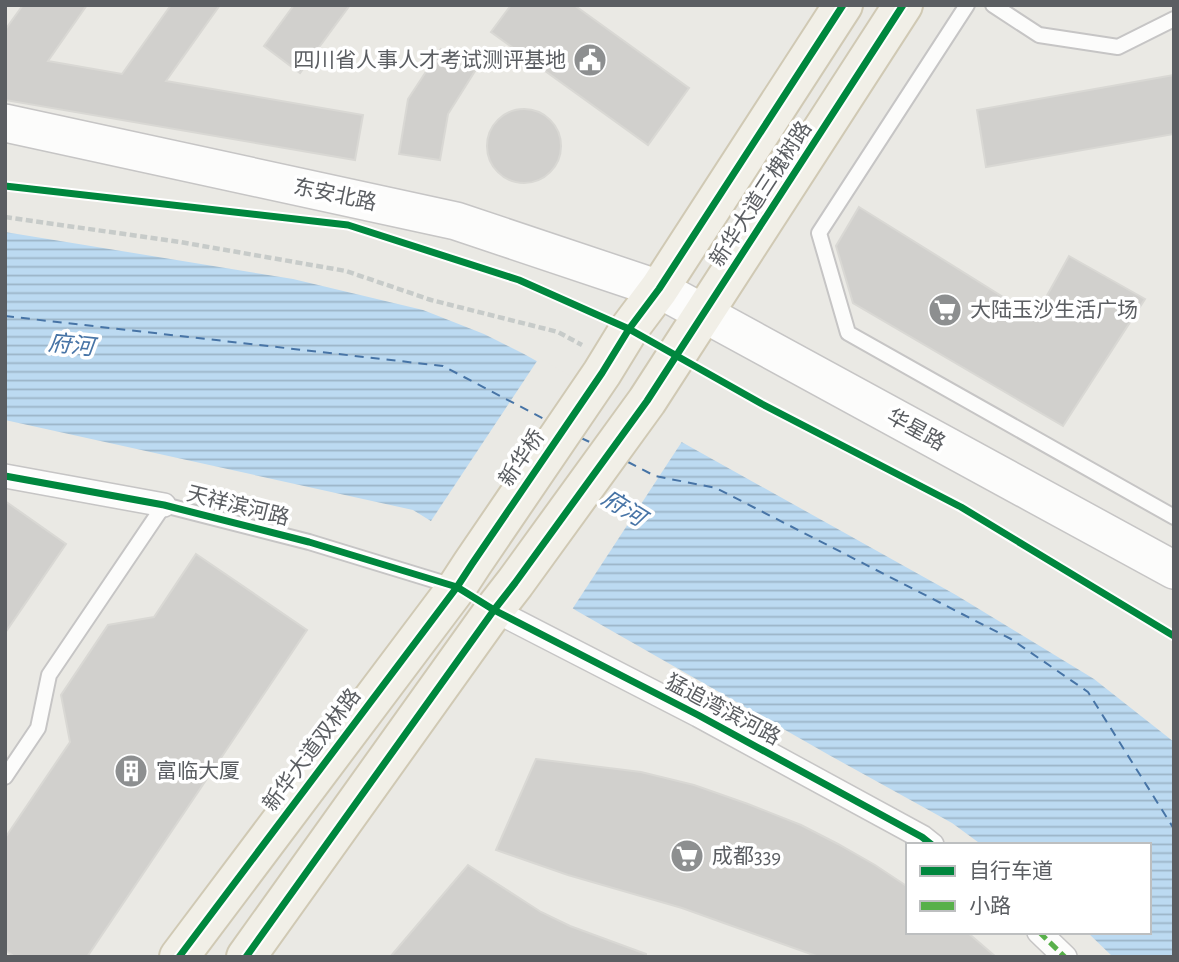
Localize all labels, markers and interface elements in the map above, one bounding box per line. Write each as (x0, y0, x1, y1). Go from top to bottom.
public building icon: 四川省人事人才考试测评基地 (571, 41, 609, 79)
place label: 四川省人事人才考试测评基地 (293, 49, 566, 71)
street label: 新华大道三槐树路 (706, 117, 816, 270)
street label: 东安北路 (292, 175, 378, 214)
supermarket icon: 大陆玉沙生活广场 (926, 291, 964, 329)
place label: 大陆玉沙生活广场 (970, 299, 1138, 321)
water label: 府河 (47, 330, 99, 360)
street label: 华星路 (883, 405, 949, 454)
street label: 新华桥 (495, 425, 548, 490)
street label: 天祥滨河路 (185, 482, 292, 529)
water label: 府河 (597, 485, 653, 533)
street label: 猛追湾滨河路 (662, 670, 784, 749)
street label: 新华大道双林路 (259, 684, 365, 815)
building icon: 富临大厦 (112, 752, 150, 790)
place label: 富临大厦 (156, 760, 240, 782)
supermarket icon: 成都339 (668, 837, 706, 875)
legend (906, 843, 1151, 934)
place label: 成都339 (712, 845, 781, 867)
text: 自行车道 (969, 860, 1053, 882)
text: 小路 (969, 895, 1011, 917)

